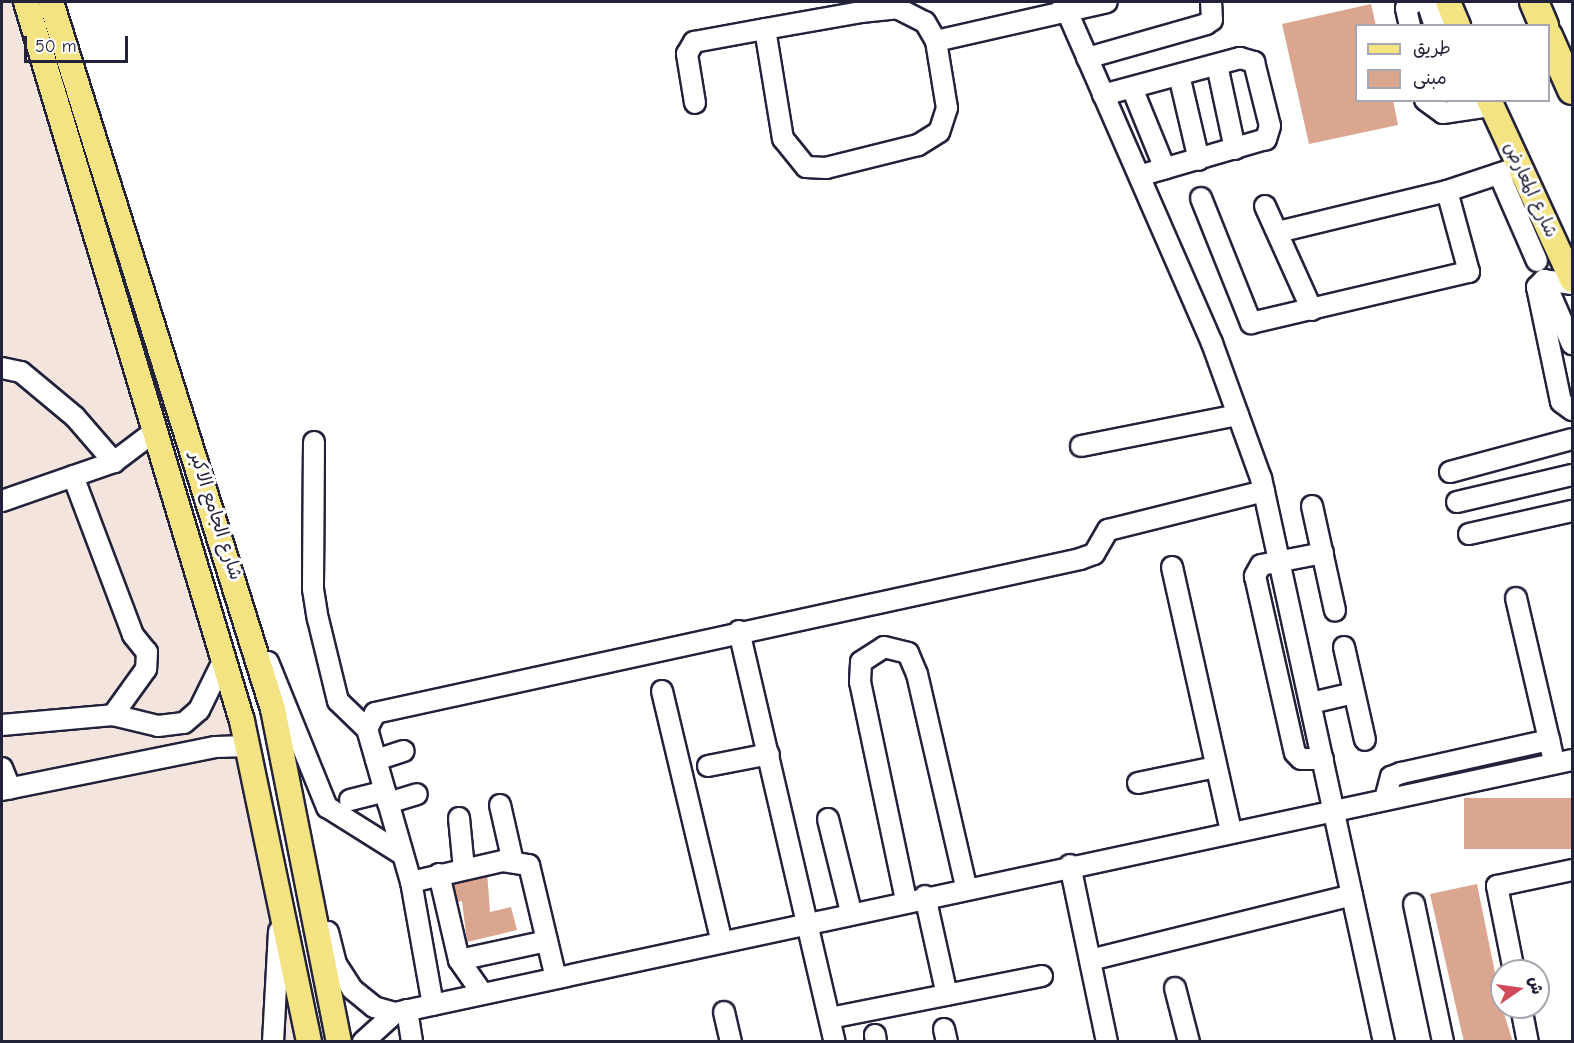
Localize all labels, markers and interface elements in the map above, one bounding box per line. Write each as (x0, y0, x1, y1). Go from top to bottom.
scale bar (27, 24, 130, 62)
legend (1355, 24, 1550, 102)
text: 50 m (35, 36, 77, 57)
text: طريق (1413, 38, 1451, 59)
text: مبنى (1413, 68, 1447, 89)
street label: شارع المعارض (1498, 139, 1562, 241)
street label: شارع الجامع الاكبر (184, 449, 246, 583)
north arrow (1490, 959, 1550, 1019)
text: ش (1525, 975, 1546, 996)

